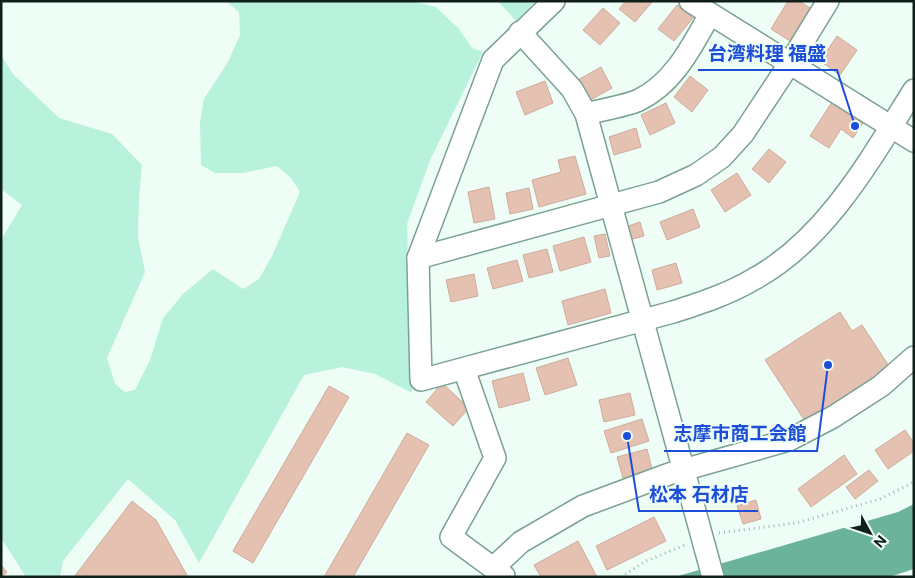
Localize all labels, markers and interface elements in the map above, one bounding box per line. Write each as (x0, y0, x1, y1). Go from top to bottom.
callout: 台湾料理 福盛 (698, 36, 837, 70)
text: 台湾料理 福盛 (708, 42, 826, 64)
callout: 志摩市商工会館 (664, 417, 817, 451)
text: 志摩市商工会館 (673, 422, 807, 444)
callout: 松本 石材店 (639, 477, 758, 511)
text: 松本 石材店 (649, 483, 749, 505)
north arrow (845, 508, 895, 558)
text: N (870, 532, 890, 551)

